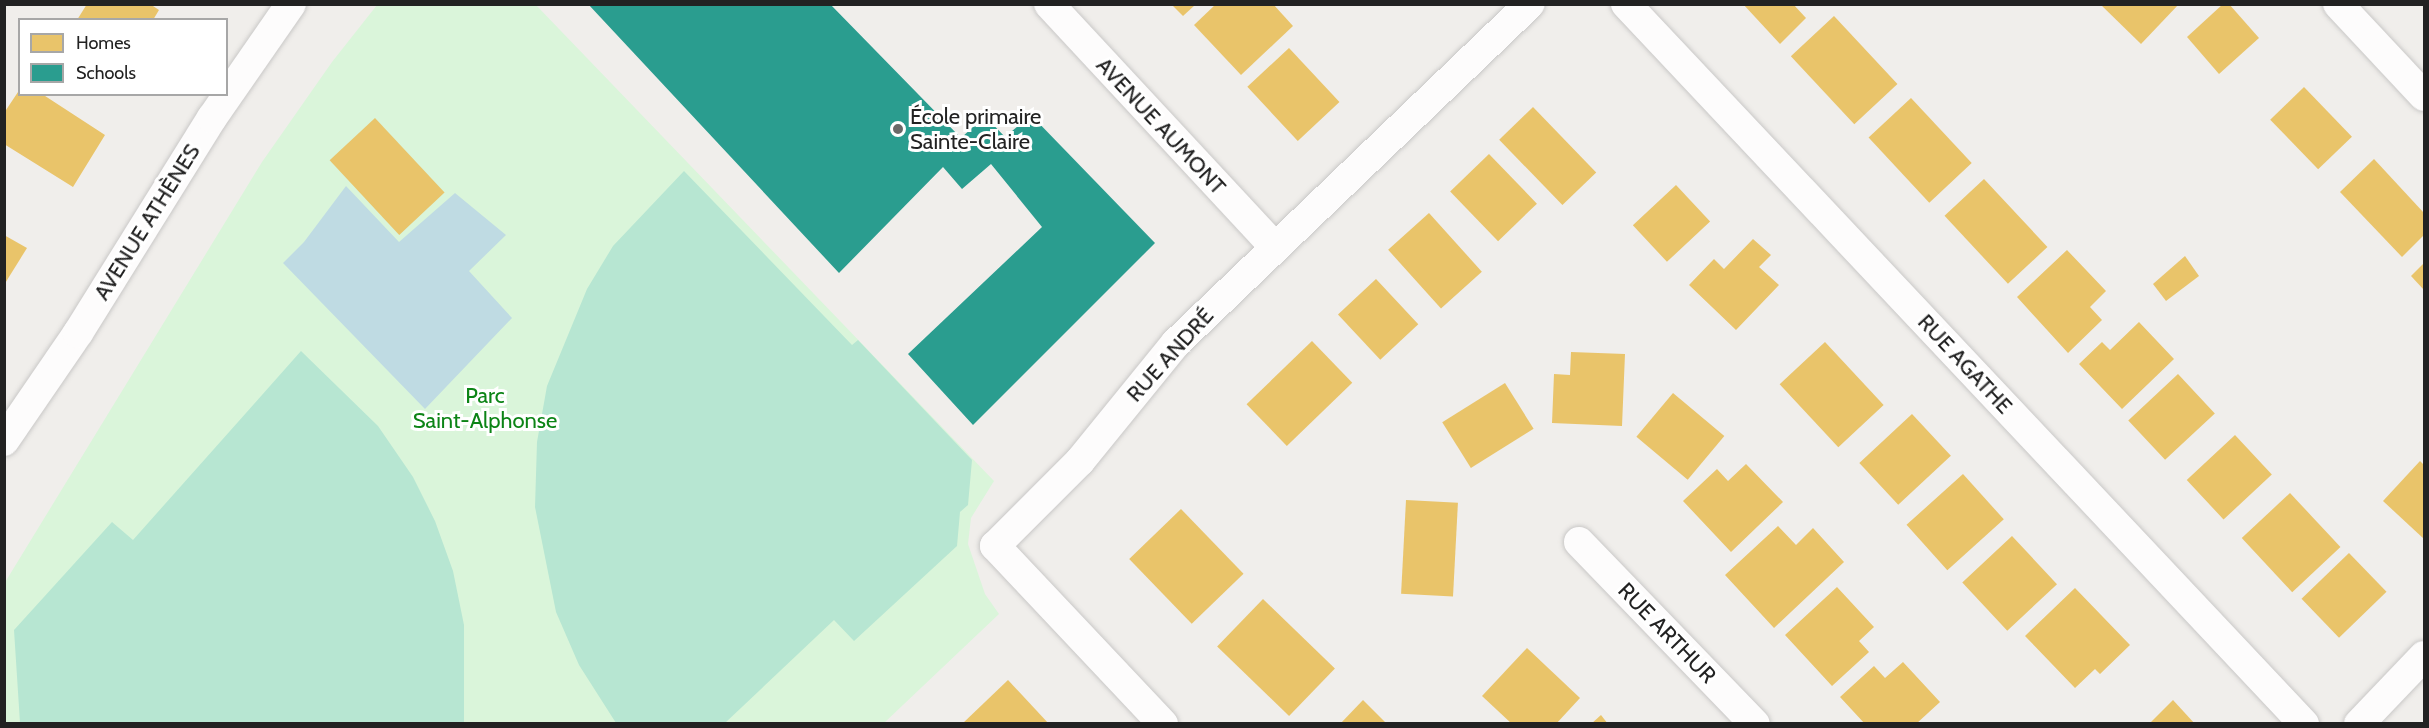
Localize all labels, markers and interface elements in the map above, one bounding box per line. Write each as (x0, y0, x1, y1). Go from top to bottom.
legend (18, 18, 228, 96)
text: Homes (76, 32, 131, 54)
street label: AVENUE AUMONT (1091, 52, 1231, 200)
text: Schools (76, 62, 136, 84)
place label: École primaire Sainte-Claire (910, 103, 1041, 154)
marker: École primaire Sainte-Claire (891, 122, 905, 136)
street label: AVENUE ATHÈNES (88, 139, 206, 305)
street label: RUE ANDRÉ (1121, 303, 1219, 407)
street label: RUE AGATHE (1912, 309, 2018, 419)
park label: Parc Saint-Alphonse (413, 382, 557, 434)
street label: RUE ARTHUR (1613, 577, 1721, 689)

